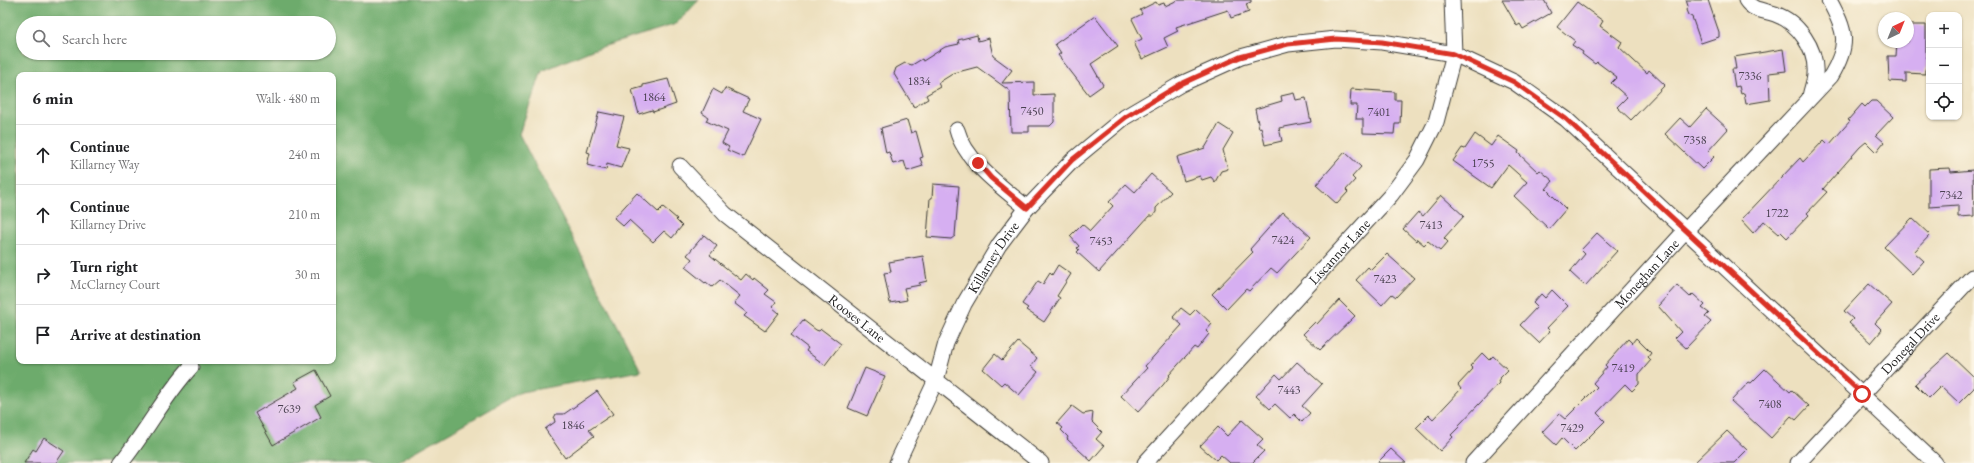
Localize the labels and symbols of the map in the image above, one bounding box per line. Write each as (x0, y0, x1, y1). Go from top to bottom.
north arrow (1878, 12, 1914, 48)
house number: 7336 (1738, 68, 1762, 84)
house number: 1834 (907, 73, 931, 89)
house number: 1864 (642, 89, 666, 105)
house number: 7450 (1020, 103, 1044, 119)
house number: 7401 (1367, 104, 1391, 120)
house number: 7358 (1683, 132, 1707, 148)
route end (969, 154, 987, 172)
house number: 1755 (1471, 155, 1495, 171)
house number: 7342 (1939, 187, 1963, 203)
house number: 1722 (1765, 205, 1789, 221)
street label: Liscannor Lane (1304, 214, 1374, 288)
street label: Killarney Drive (963, 217, 1023, 296)
house number: 7413 (1419, 217, 1443, 233)
house number: 7424 (1271, 232, 1295, 248)
house number: 7453 (1089, 233, 1113, 249)
street label: Moneghan Lane (1610, 234, 1683, 312)
house number: 7423 (1373, 271, 1397, 287)
street label: Rooses Lane (825, 290, 890, 347)
street label: Donegal Drive (1877, 308, 1944, 378)
house number: 7419 (1611, 360, 1635, 376)
house number: 7443 (1277, 382, 1301, 398)
route start (1853, 385, 1871, 403)
house number: 7408 (1758, 396, 1782, 412)
house number: 7639 (277, 401, 301, 417)
house number: 1846 (561, 417, 585, 433)
house number: 7429 (1560, 420, 1584, 436)

